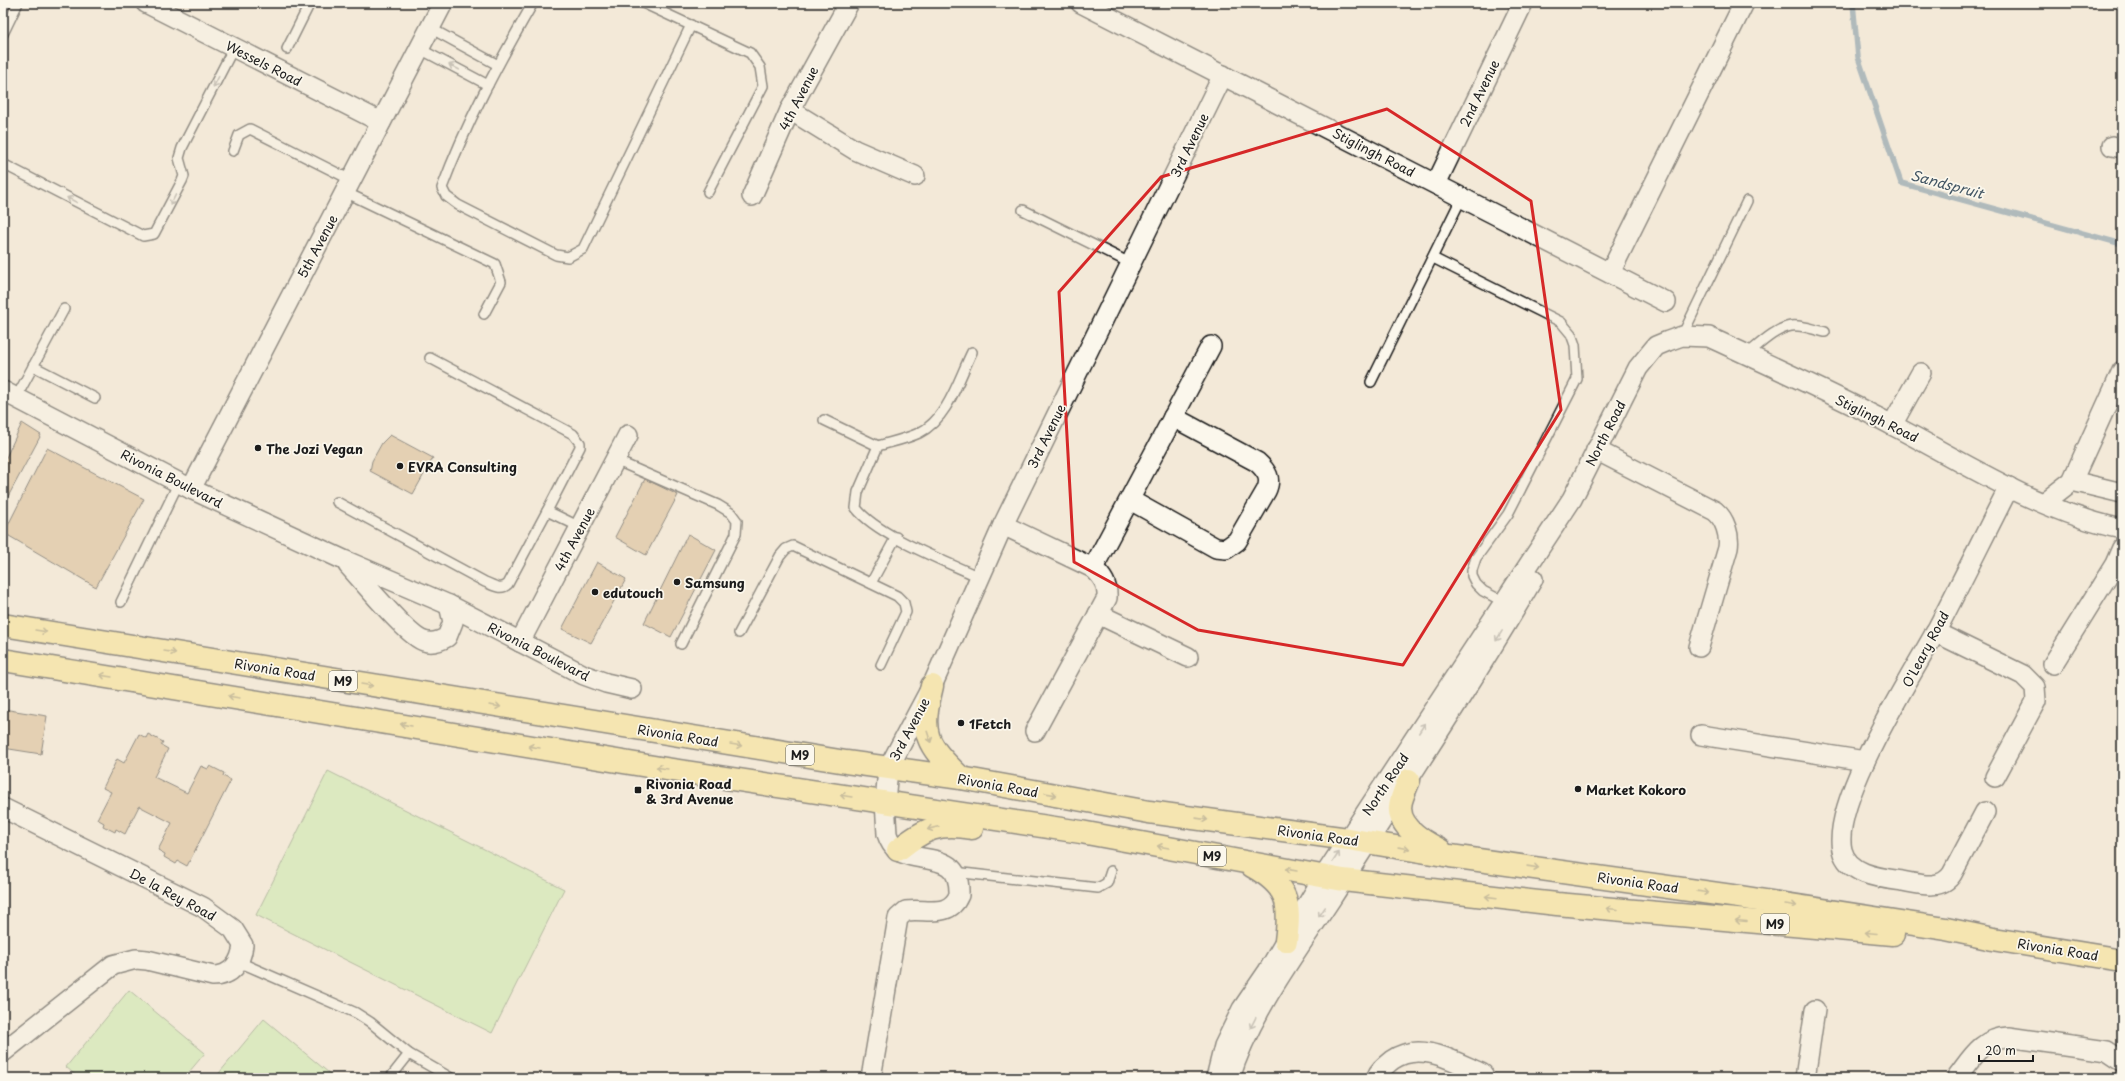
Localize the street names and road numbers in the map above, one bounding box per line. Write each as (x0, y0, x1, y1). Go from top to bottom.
street label: Wessels Road (223, 36, 305, 90)
street label: 2nd Avenue (1455, 56, 1503, 130)
street label: 4th Avenue (774, 63, 822, 133)
street label: 3rd Avenue (1165, 110, 1213, 180)
street label: Stiglingh Road (1329, 123, 1419, 181)
street label: 5th Avenue (292, 211, 342, 281)
street label: Stiglingh Road (1832, 390, 1922, 446)
street label: North Road (1580, 397, 1630, 469)
street label: 3rd Avenue (1022, 401, 1070, 471)
street label: Rivonia Boulevard (118, 444, 226, 512)
street label: 4th Avenue (549, 504, 599, 574)
street label: O'Leary Road (1897, 607, 1953, 691)
street label: Rivonia Boulevard (485, 617, 593, 685)
street label: Rivonia Road (233, 653, 317, 685)
road number: M9 (329, 671, 357, 691)
street label: 3rd Avenue (884, 694, 934, 764)
street label: Rivonia Road (636, 719, 720, 751)
road number: M9 (786, 745, 814, 765)
street label: North Road (1357, 749, 1413, 819)
street label: Rivonia Road (956, 769, 1040, 801)
street label: Rivonia Road (1276, 820, 1360, 850)
road number: M9 (1198, 846, 1226, 866)
street label: De la Rey Road (126, 863, 220, 925)
street label: Rivonia Road (1596, 867, 1680, 897)
road number: M9 (1761, 914, 1789, 934)
street label: Rivonia Road (2016, 933, 2100, 965)

